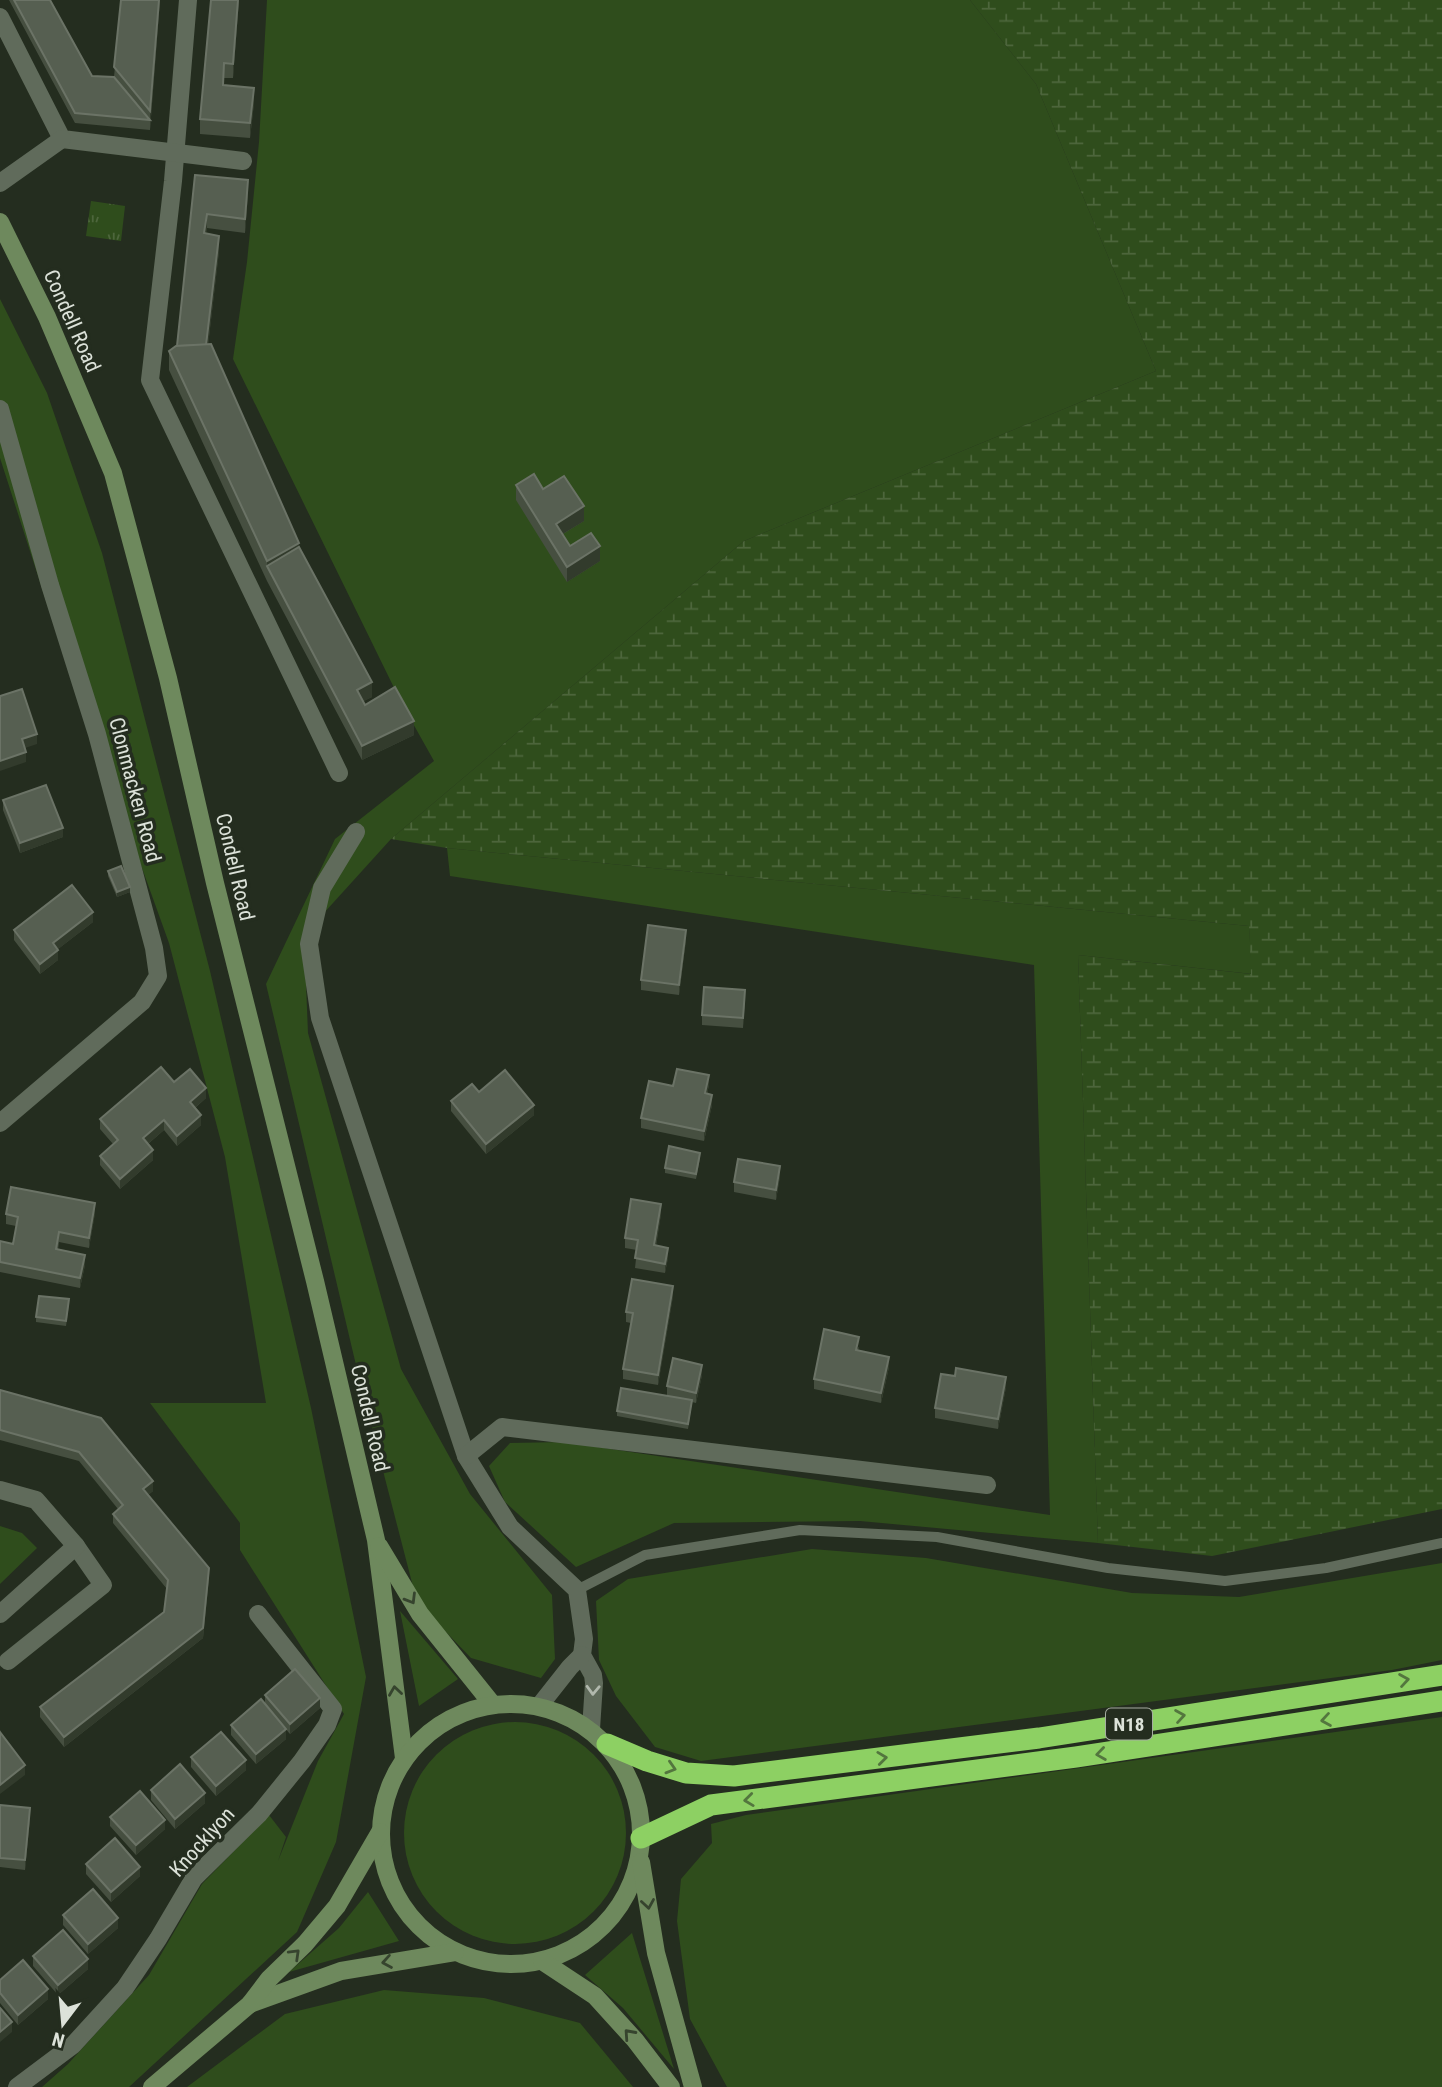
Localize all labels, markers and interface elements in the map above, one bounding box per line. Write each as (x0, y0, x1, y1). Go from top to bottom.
street label: Condell Road (39, 266, 105, 376)
street label: Clonmacken Road (104, 715, 166, 865)
street label: Condell Road (211, 811, 259, 923)
street label: Condell Road (346, 1362, 394, 1474)
one-way arrow (403, 1591, 416, 1604)
one-way arrow (1399, 1673, 1410, 1688)
one-way arrow (388, 1685, 403, 1697)
one-way arrow (586, 1685, 601, 1696)
road number: N18 (1106, 1708, 1152, 1740)
one-way arrow (1174, 1709, 1186, 1724)
one-way arrow (1320, 1712, 1332, 1727)
one-way arrow (1095, 1746, 1107, 1761)
one-way arrow (876, 1750, 888, 1765)
one-way arrow (664, 1760, 676, 1775)
one-way arrow (743, 1792, 755, 1807)
street label: Knocklyon (165, 1802, 239, 1882)
one-way arrow (640, 1898, 655, 1910)
one-way arrow (287, 1949, 300, 1962)
one-way arrow (381, 1954, 393, 1969)
north arrow (28, 1989, 98, 2059)
text: N (50, 2027, 67, 2053)
one-way arrow (625, 2029, 637, 2042)

